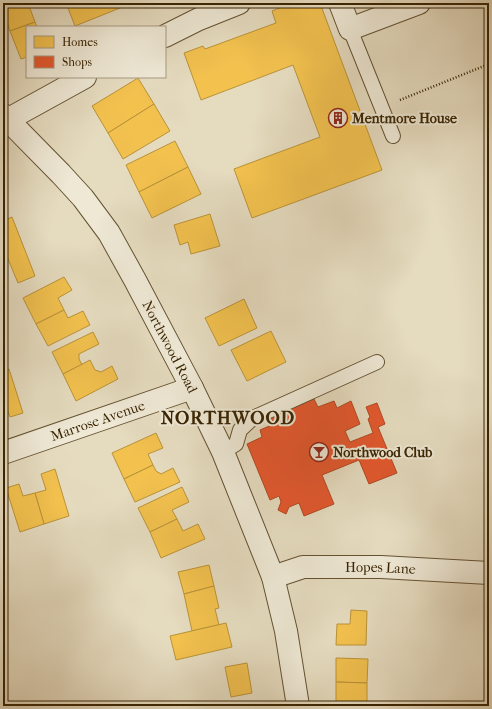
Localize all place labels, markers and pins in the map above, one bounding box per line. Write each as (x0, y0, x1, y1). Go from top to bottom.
building icon: Mentmore House (327, 107, 349, 129)
place label: Mentmore House (351, 110, 457, 127)
bar icon: Northwood Club (308, 441, 330, 463)
place label: Northwood Club (333, 444, 433, 461)

